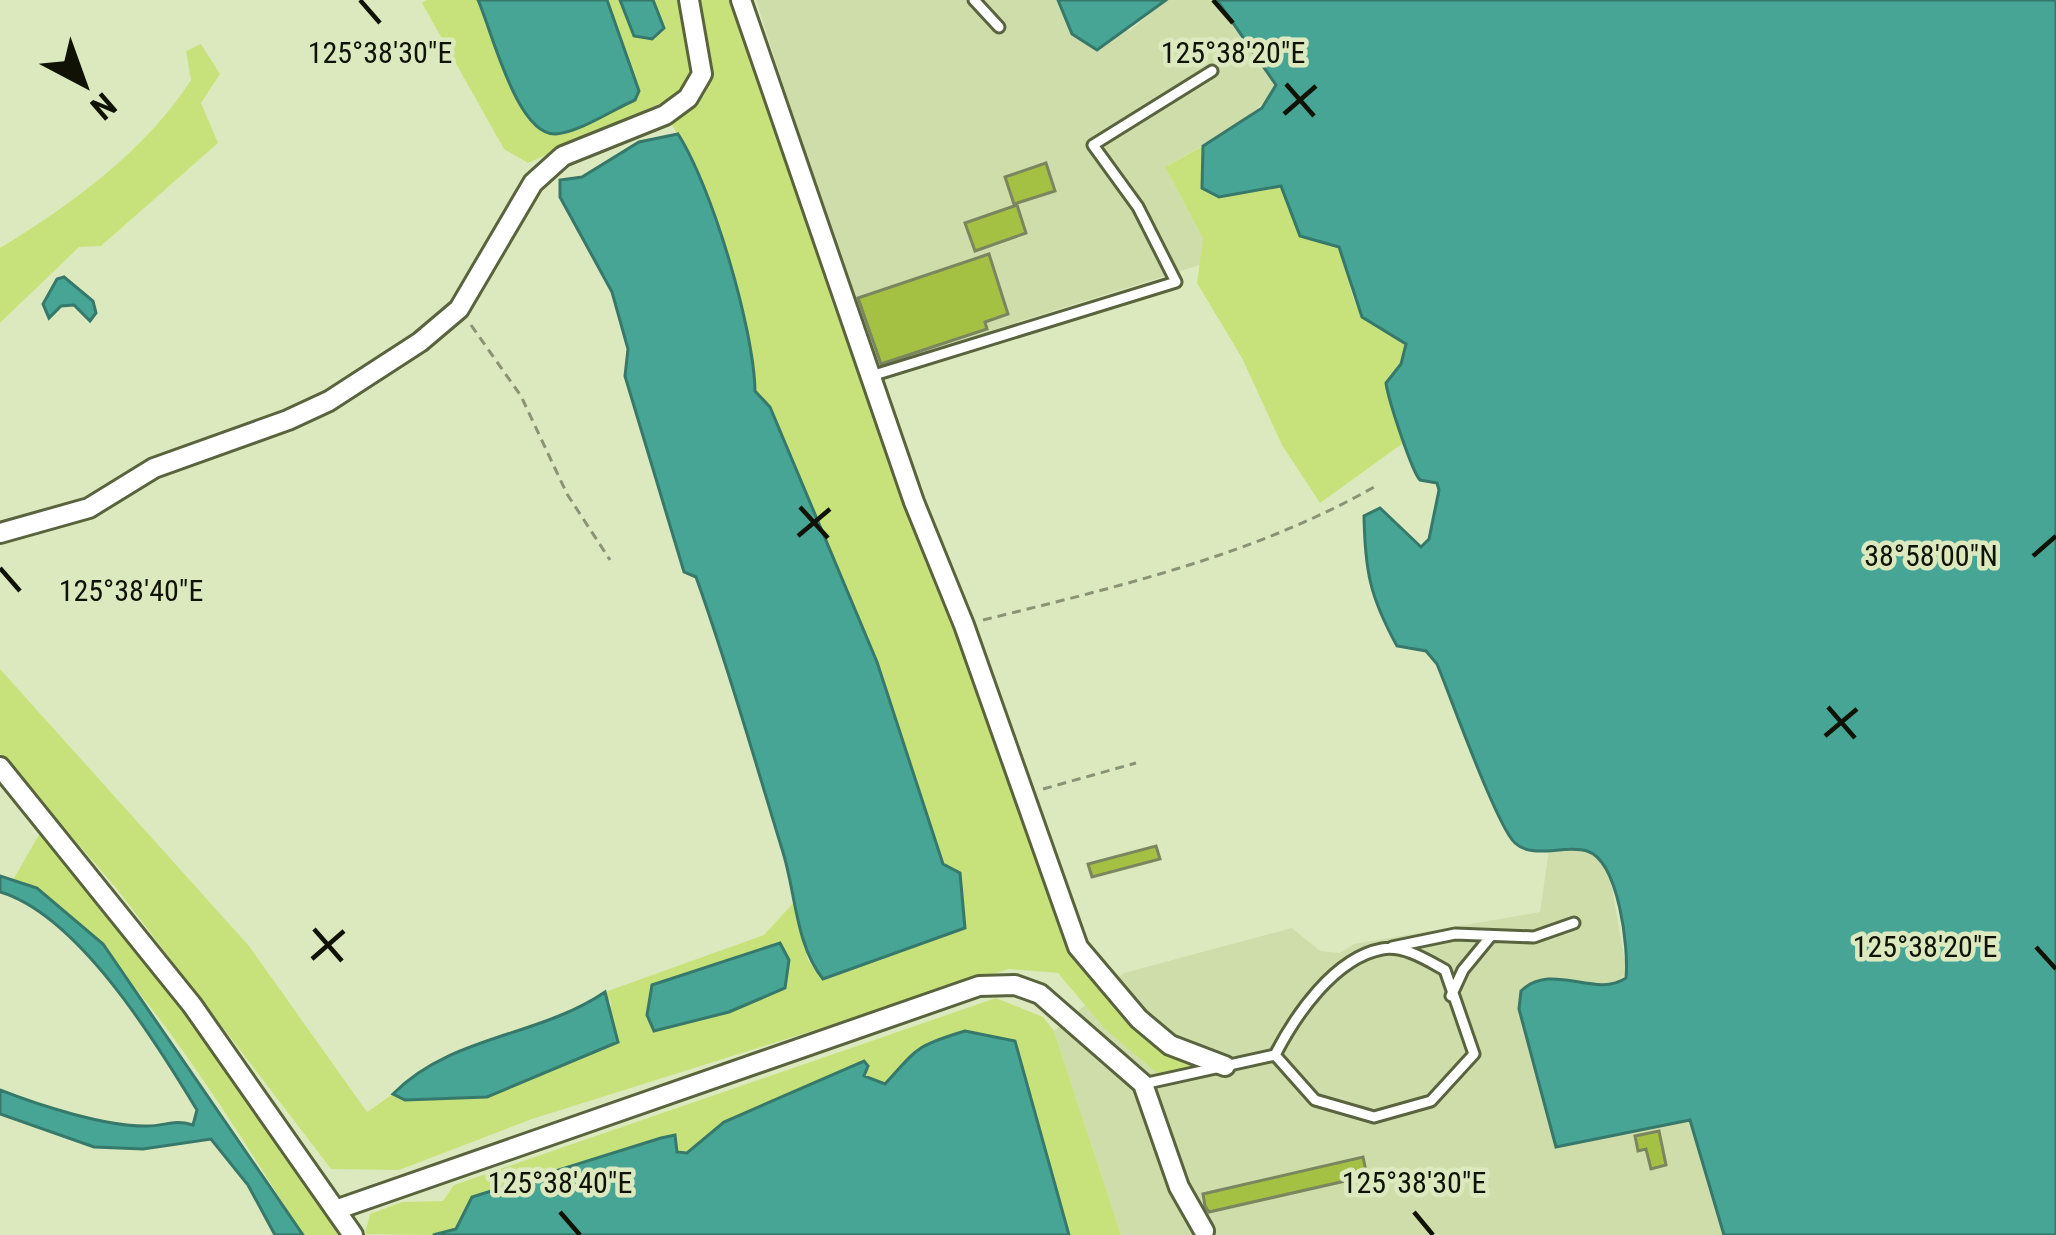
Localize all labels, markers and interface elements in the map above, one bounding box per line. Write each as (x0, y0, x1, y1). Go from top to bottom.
north arrow (24, 24, 144, 144)
text: 125°38'30"E (308, 35, 452, 70)
text: 125°38'20"E (1161, 35, 1305, 70)
text: N (83, 85, 124, 128)
text: 38°58'00"N (1864, 538, 1998, 573)
text: 125°38'40"E (59, 573, 203, 608)
text: 125°38'20"E (1853, 929, 1997, 964)
text: 125°38'40"E (488, 1165, 632, 1200)
text: 125°38'30"E (1342, 1165, 1486, 1200)

